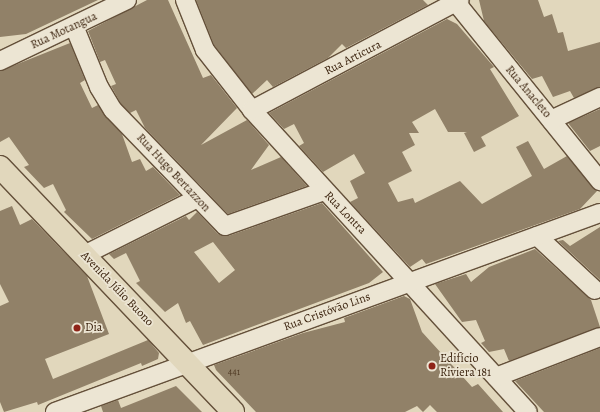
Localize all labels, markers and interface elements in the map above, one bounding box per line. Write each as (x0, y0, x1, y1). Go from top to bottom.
street label: Rua Motangua (29, 9, 99, 53)
street label: Rua Articura (322, 38, 384, 78)
street label: Rua Anacleto (502, 63, 554, 121)
street label: Rua Hugo Bertazzon (133, 131, 213, 215)
street label: Rua Lontra (321, 189, 369, 237)
street label: Avenida Júlio Buono (78, 249, 156, 329)
street label: Rua Cristóvão Lins (282, 290, 372, 334)
place label: Dia (85, 321, 102, 335)
marker: Dia (72, 323, 82, 333)
place label: Edifício Riviera 181 (440, 352, 491, 380)
marker: Edifício Riviera 181 (427, 361, 437, 371)
house number: 441 (228, 366, 240, 378)

